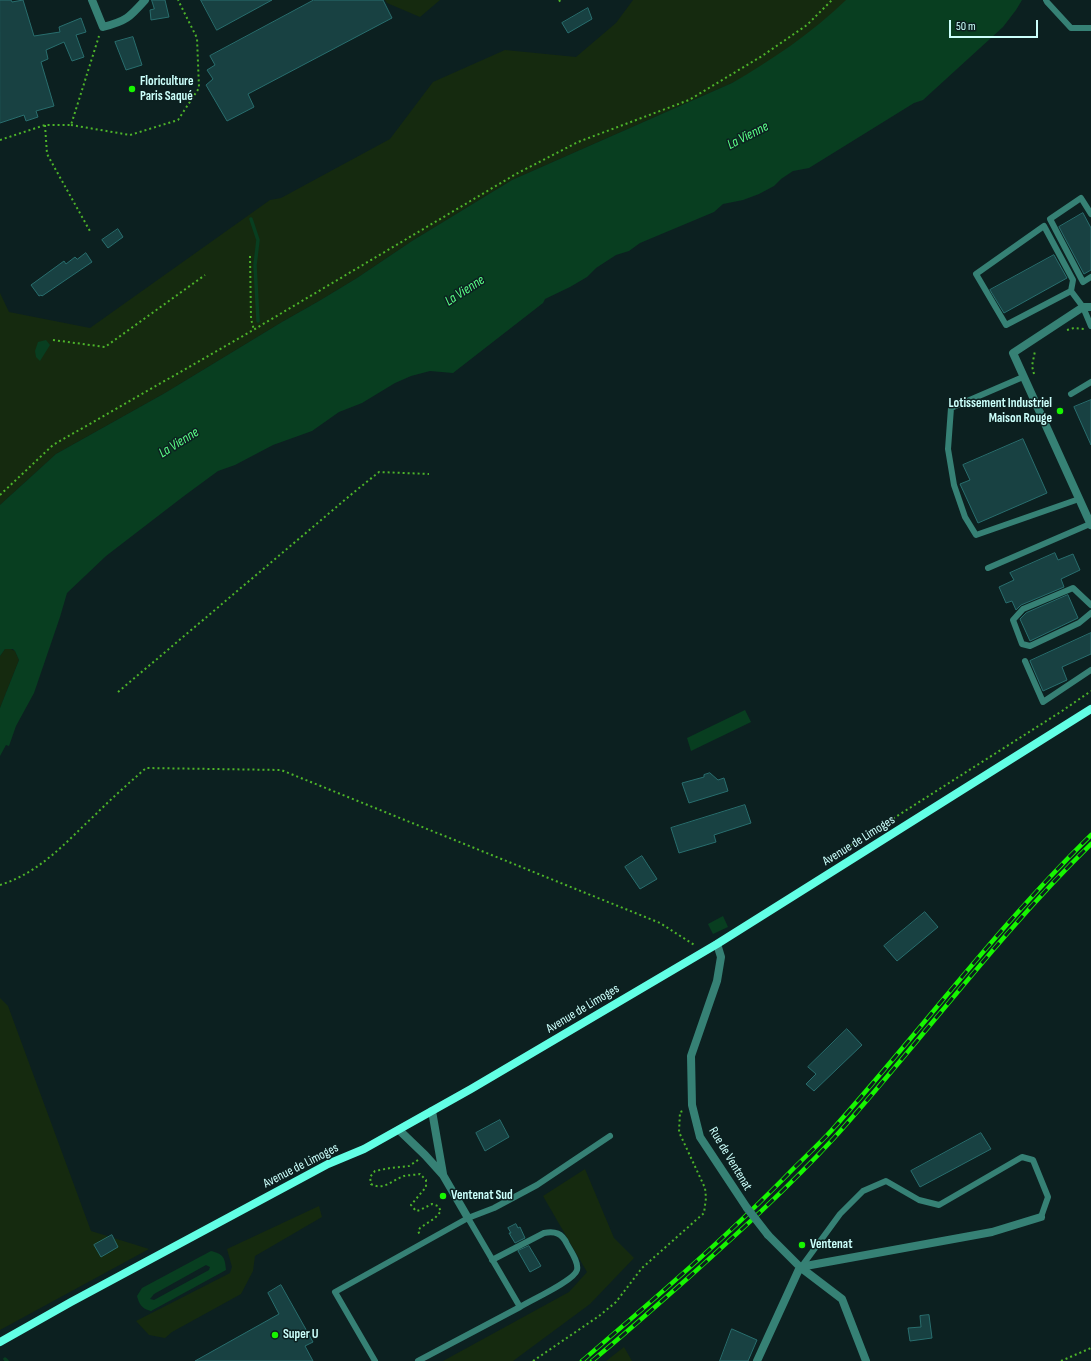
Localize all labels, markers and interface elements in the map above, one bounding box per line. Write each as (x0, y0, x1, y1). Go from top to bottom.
scale bar (951, 12, 1040, 38)
text: 50 m (956, 19, 976, 34)
place label: Floriculture Paris Saqué (140, 74, 193, 105)
marker: Floriculture Paris Saqué (127, 84, 137, 94)
water label: La Vienne (725, 118, 771, 154)
water label: La Vienne (442, 272, 488, 310)
place label: Lotissement Industriel Maison Rouge (948, 396, 1052, 427)
marker: Lotissement Industriel Maison Rouge (1055, 406, 1065, 416)
water label: La Vienne (156, 424, 202, 462)
street label: Avenue de Limoges (820, 813, 898, 869)
street label: Avenue de Limoges (544, 981, 622, 1037)
street label: Rue de Ventenat (705, 1124, 755, 1194)
street label: Avenue de Limoges (261, 1140, 341, 1192)
place label: Ventenat Sud (451, 1188, 513, 1204)
marker: Ventenat Sud (438, 1191, 448, 1201)
place label: Ventenat (810, 1237, 852, 1253)
marker: Ventenat (797, 1240, 807, 1250)
place label: Super U (283, 1327, 319, 1343)
marker: Super U (270, 1330, 280, 1340)

